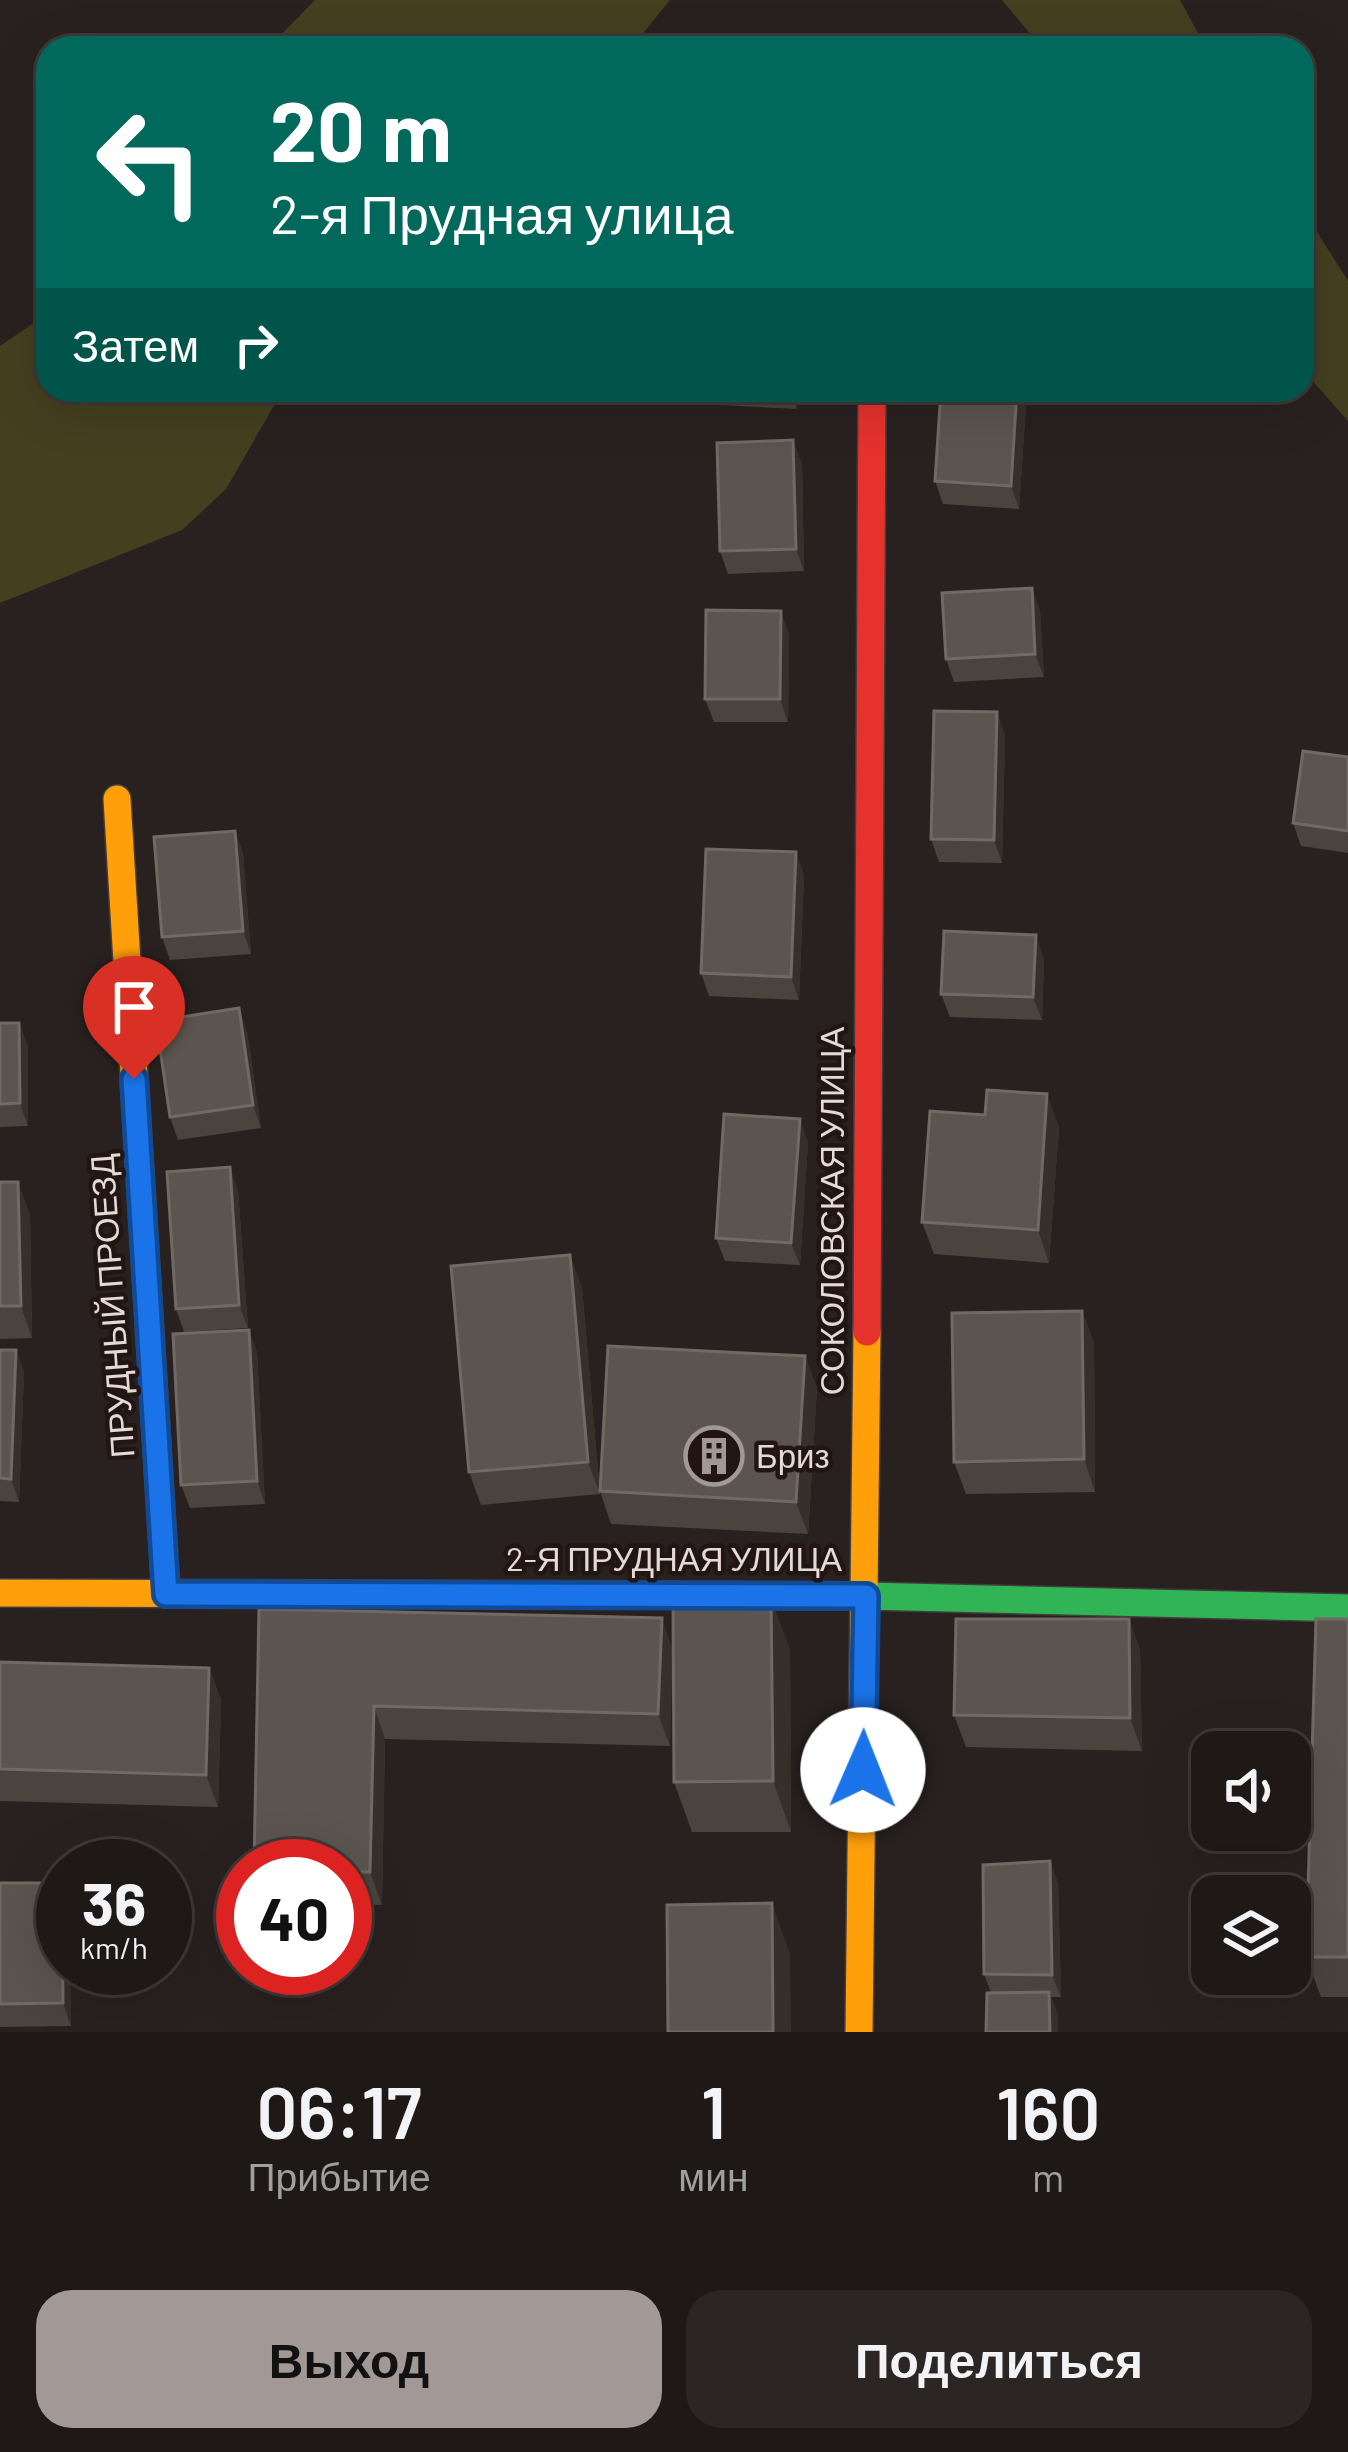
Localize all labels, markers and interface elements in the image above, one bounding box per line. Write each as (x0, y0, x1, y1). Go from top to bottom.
text: 20 m (270, 78, 452, 179)
icon: left (72, 84, 228, 240)
text: 2-я Прудная улица (270, 180, 734, 245)
icon: right (223, 312, 289, 378)
text: Затем (72, 317, 199, 371)
pin (83, 956, 185, 1079)
icon: arrive (101, 974, 167, 1040)
street label: СОКОЛОВСКАЯ УЛИЦА (811, 1027, 851, 1395)
street label: ПРУДНЫЙ ПРОЕЗД (80, 1153, 142, 1459)
building icon: Бриз (683, 1425, 745, 1487)
place label: Бриз (756, 1435, 830, 1475)
street label: 2-Я ПРУДНАЯ УЛИЦА (506, 1538, 842, 1578)
position arrow (800, 1707, 926, 1833)
map controls (1191, 1731, 1311, 1995)
button: sound (1191, 1731, 1311, 1851)
speed limit sign: 40 (216, 1839, 372, 1995)
text: 36 (82, 1866, 146, 1938)
button: layers (1191, 1875, 1311, 1995)
text: km/h (80, 1929, 148, 1965)
text: 06:17 (257, 2067, 422, 2153)
text: 1 (701, 2067, 726, 2153)
text: 160 (996, 2068, 1100, 2154)
text: Прибытие (248, 2152, 431, 2199)
text: мин (678, 2152, 748, 2199)
text: m (1032, 2153, 1064, 2200)
button: Выход (36, 2290, 662, 2428)
button: Поделиться (686, 2290, 1312, 2428)

